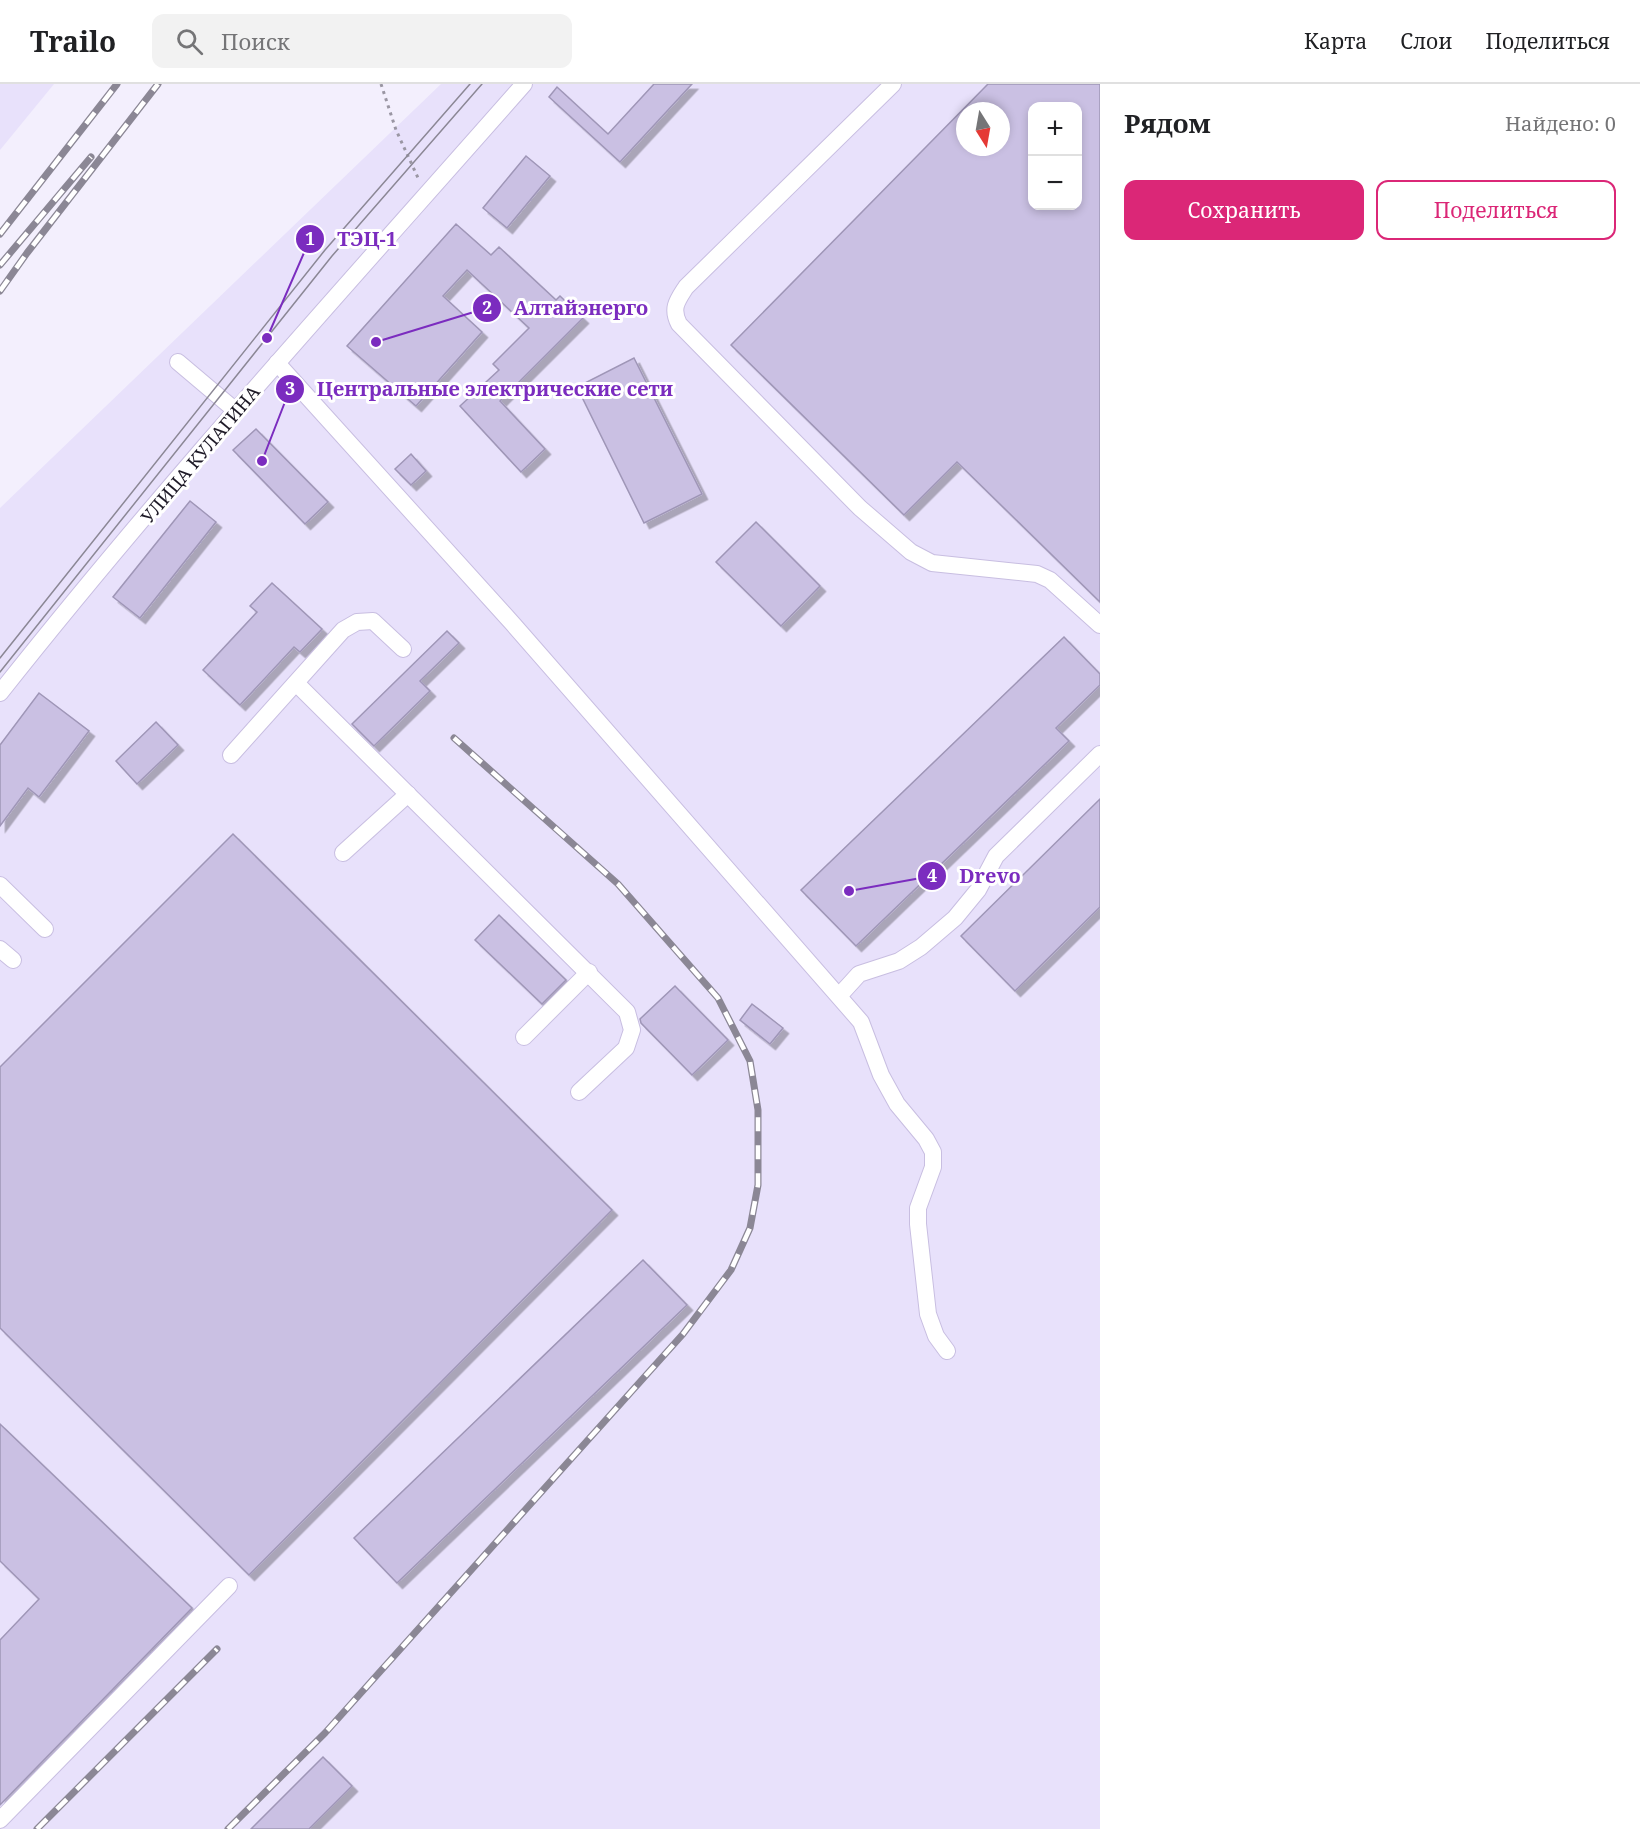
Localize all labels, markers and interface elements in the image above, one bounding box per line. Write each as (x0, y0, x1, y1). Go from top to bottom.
search box (152, 14, 572, 68)
text: Trailo (30, 22, 116, 60)
icon: search (173, 25, 206, 58)
text: Поиск (221, 26, 290, 56)
text: Карта (1304, 27, 1367, 55)
text: Слои (1400, 27, 1452, 55)
text: Поделиться (1485, 27, 1610, 55)
north arrow (956, 102, 1010, 156)
map controls (1028, 102, 1082, 210)
button: + (1028, 102, 1082, 156)
text: Рядом (1124, 105, 1211, 141)
text: Найдено: 0 (1505, 110, 1616, 137)
button: − (1028, 156, 1082, 210)
button: Сохранить (1124, 180, 1364, 240)
button: Поделиться (1376, 180, 1616, 240)
callout: ТЭЦ-1 (295, 220, 409, 258)
text: ТЭЦ-1 (337, 225, 397, 252)
text: 1 (305, 226, 315, 250)
callout: Алтайэнерго (472, 289, 660, 327)
text: Алтайэнерго (514, 294, 648, 321)
text: 2 (482, 295, 492, 319)
callout: Центральные электрические сети (275, 370, 685, 408)
text: Центральные электрические сети (317, 375, 674, 402)
text: 3 (285, 376, 295, 400)
street label: УЛИЦА КУЛАГИНА (135, 380, 265, 528)
callout: Drevo (917, 857, 1033, 895)
text: Drevo (959, 862, 1021, 889)
text: 4 (927, 863, 937, 887)

